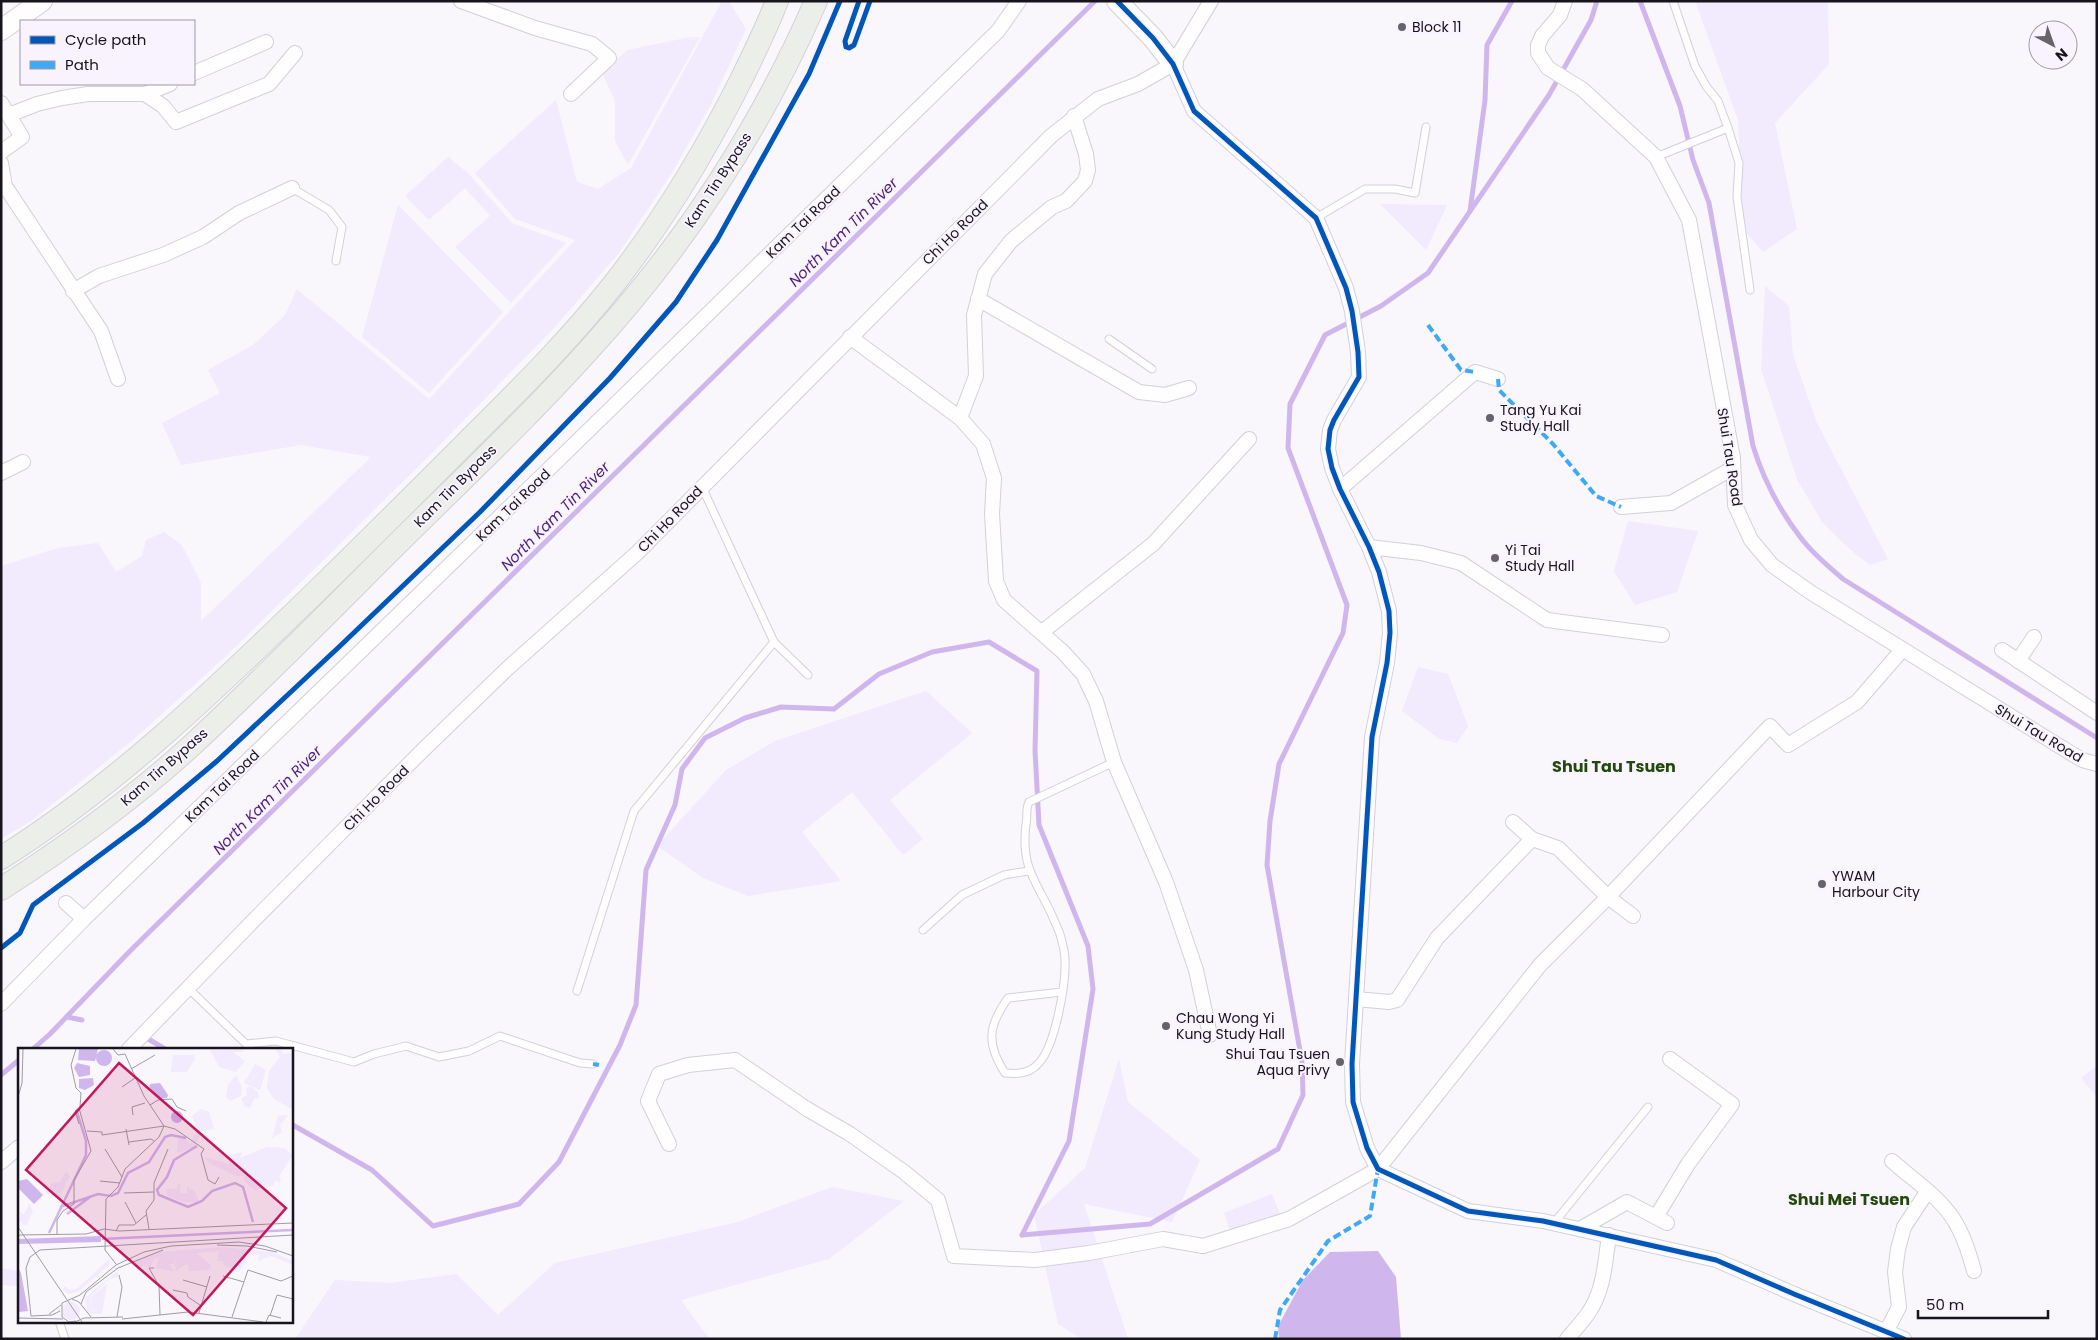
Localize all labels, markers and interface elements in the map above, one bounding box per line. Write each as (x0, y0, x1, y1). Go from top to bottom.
place label: Block 11 (1412, 17, 1461, 37)
legend (20, 20, 195, 85)
north arrow (2028, 20, 2078, 70)
marker: Block 11 (1396, 21, 1408, 33)
text: Cycle path (65, 29, 146, 50)
text: N (2051, 44, 2072, 66)
text: Path (65, 54, 99, 75)
street label: Kam Tin Bypass (680, 129, 756, 231)
water label: North Kam Tin River (784, 173, 902, 291)
street label: Kam Tai Road (761, 181, 845, 263)
street label: Chi Ho Road (918, 195, 992, 269)
place label: Tang Yu Kai Study Hall (1500, 400, 1581, 436)
street label: Shui Tau Road (1712, 406, 1748, 508)
marker: Tang Yu Kai Study Hall (1484, 412, 1496, 424)
street label: Kam Tin Bypass (409, 440, 501, 532)
water label: North Kam Tin River (496, 457, 614, 575)
street label: Kam Tai Road (471, 464, 555, 546)
street label: Chi Ho Road (633, 481, 707, 557)
place label: Yi Tai Study Hall (1505, 540, 1574, 576)
marker: Yi Tai Study Hall (1489, 552, 1501, 564)
street label: Shui Tau Road (1991, 699, 2087, 767)
street label: Kam Tin Bypass (116, 723, 212, 811)
water label: North Kam Tin River (208, 741, 326, 859)
street label: Kam Tai Road (180, 745, 264, 827)
district label: Shui Tau Tsuen (1552, 755, 1676, 778)
street label: Chi Ho Road (339, 761, 413, 835)
place label: YWAM Harbour City (1832, 866, 1920, 902)
marker: YWAM Harbour City (1816, 878, 1828, 890)
place label: Chau Wong Yi Kung Study Hall (1176, 1008, 1285, 1044)
marker: Chau Wong Yi Kung Study Hall (1160, 1020, 1172, 1032)
place label: Shui Tau Tsuen Aqua Privy (1225, 1044, 1330, 1080)
inset map (18, 1048, 292, 1322)
marker: Shui Tau Tsuen Aqua Privy (1334, 1056, 1346, 1068)
district label: Shui Mei Tsuen (1788, 1188, 1910, 1211)
scale bar (1918, 1288, 2048, 1320)
text: 50 m (1926, 1294, 1964, 1315)

